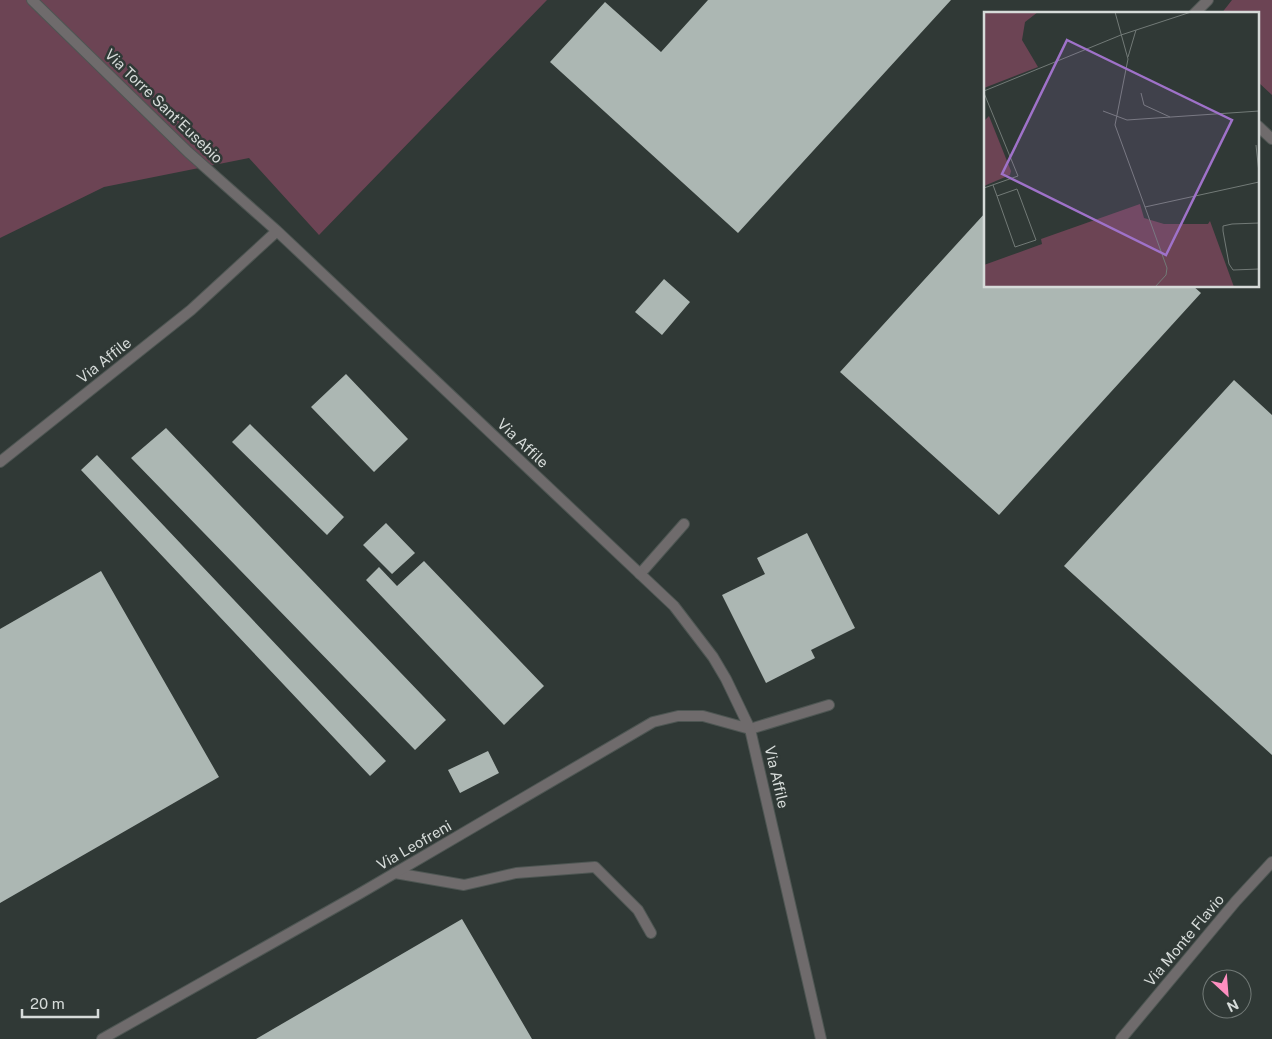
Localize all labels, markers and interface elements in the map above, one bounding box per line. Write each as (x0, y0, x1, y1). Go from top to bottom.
inset map (984, 12, 1260, 288)
street label: Via Torre Sant'Eusebio (102, 45, 226, 167)
street label: Via Affile (74, 334, 134, 386)
street label: Via Affile (494, 415, 552, 471)
street label: Via Affile (762, 744, 792, 810)
street label: Via Leofreni (374, 817, 454, 873)
street label: Via Monte Flavio (1141, 891, 1227, 989)
north arrow (1202, 969, 1252, 1019)
scale bar (22, 986, 99, 1018)
text: 20 m (30, 995, 65, 1012)
text: N (1224, 996, 1241, 1015)

